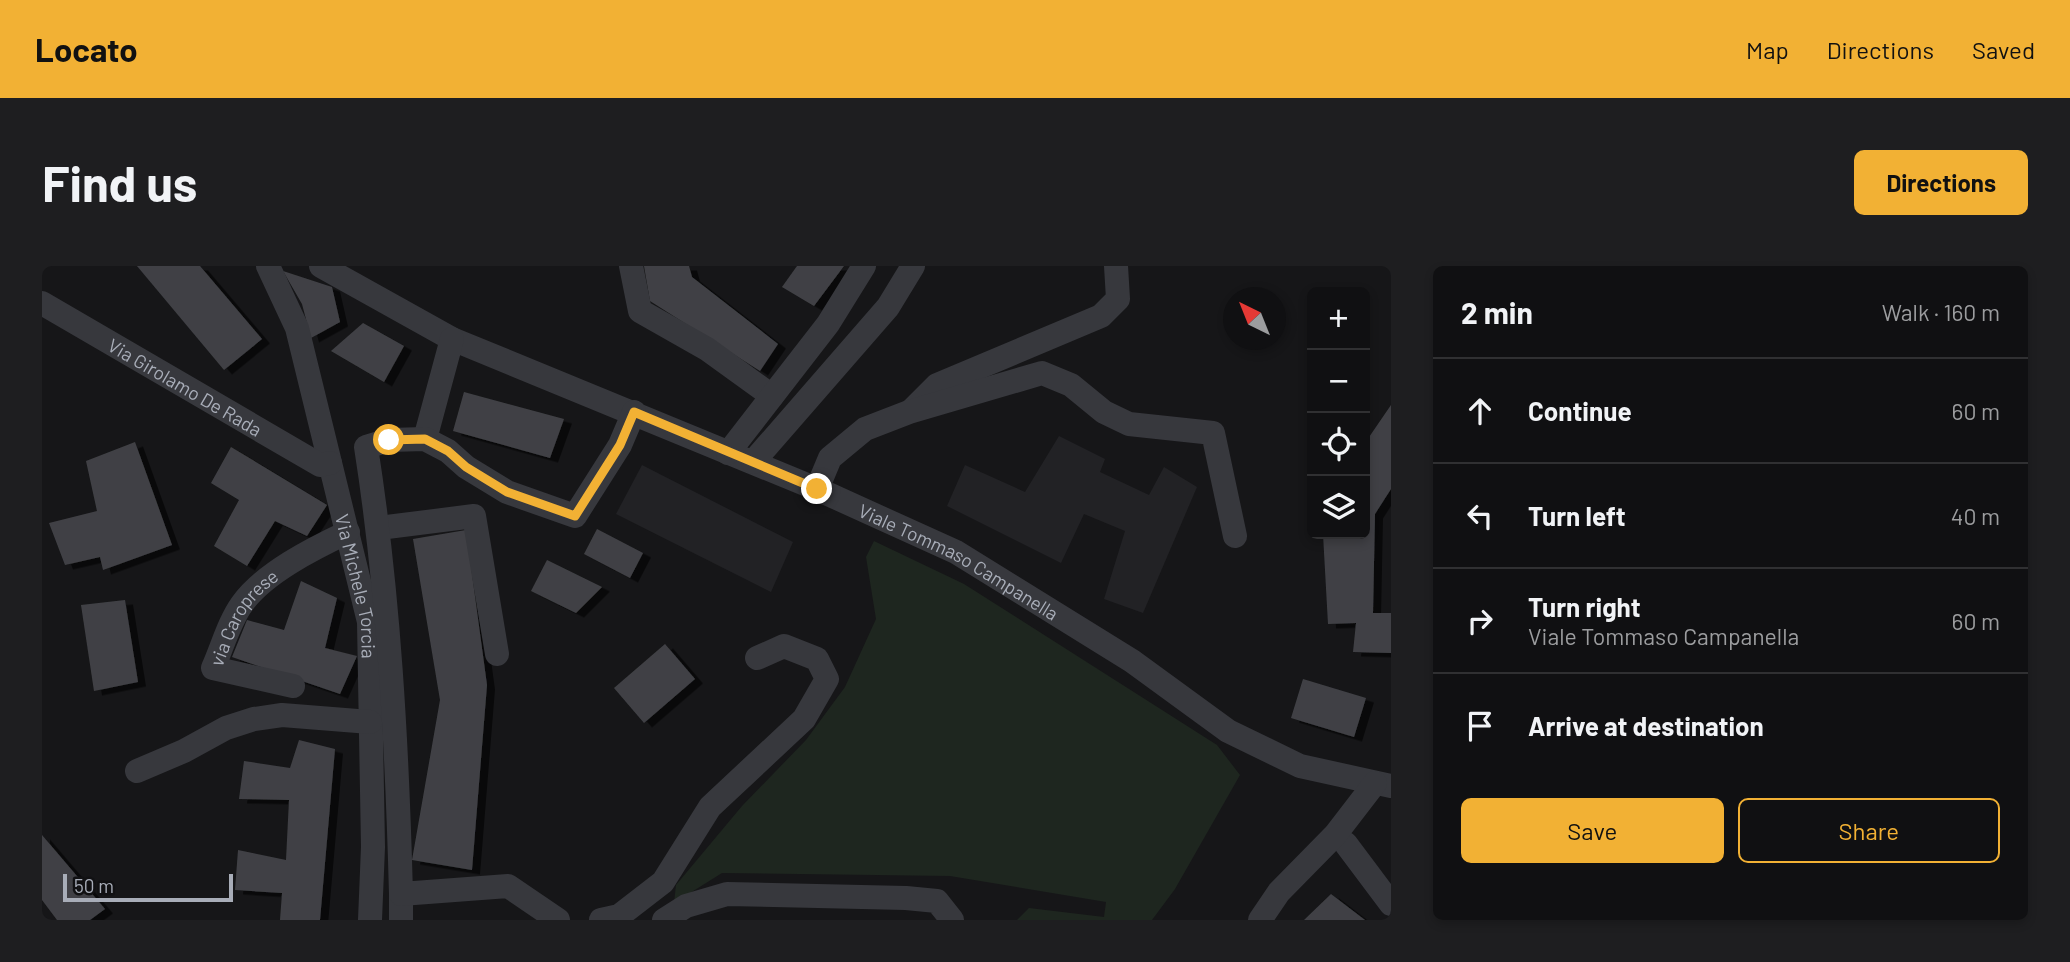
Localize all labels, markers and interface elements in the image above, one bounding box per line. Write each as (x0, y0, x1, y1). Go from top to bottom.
text: Locato (35, 29, 138, 69)
text: Map (1746, 35, 1789, 64)
text: Directions (1827, 35, 1934, 64)
text: Saved (1972, 35, 2035, 64)
button: Directions (1854, 150, 2028, 215)
text: Find us (42, 153, 197, 212)
north arrow (1223, 287, 1286, 350)
map controls (1307, 287, 1370, 539)
button: + (1307, 287, 1370, 350)
text: 2 min (1461, 294, 1533, 330)
text: Walk · 160 m (1882, 298, 2000, 326)
street label: Via Girolamo De Rada (104, 333, 267, 440)
button: − (1307, 350, 1370, 413)
icon: ahead (1461, 392, 1499, 430)
text: Continue (1528, 395, 1632, 426)
text: 60 m (1952, 397, 2000, 425)
button: locate (1307, 413, 1370, 476)
route start (373, 424, 404, 455)
route end (801, 473, 832, 504)
button: layers (1307, 476, 1370, 539)
icon: left (1461, 497, 1499, 535)
street label: Viale Tommaso Campanella (855, 498, 1063, 624)
text: Turn left (1528, 500, 1626, 531)
text: 40 m (1951, 502, 2000, 530)
street label: Via Michele Torcia (331, 511, 381, 659)
street label: via Caroprese (204, 563, 282, 669)
text: Turn right (1528, 591, 1641, 622)
icon: right (1461, 602, 1499, 640)
text: 60 m (1952, 607, 2000, 635)
text: Viale Tommaso Campanella (1528, 622, 1799, 650)
icon: arrive (1461, 707, 1499, 745)
text: Arrive at destination (1528, 710, 1764, 741)
button: Save (1461, 798, 1724, 863)
button: Share (1738, 798, 2000, 863)
scale bar (63, 871, 233, 903)
text: 50 m (74, 874, 114, 897)

